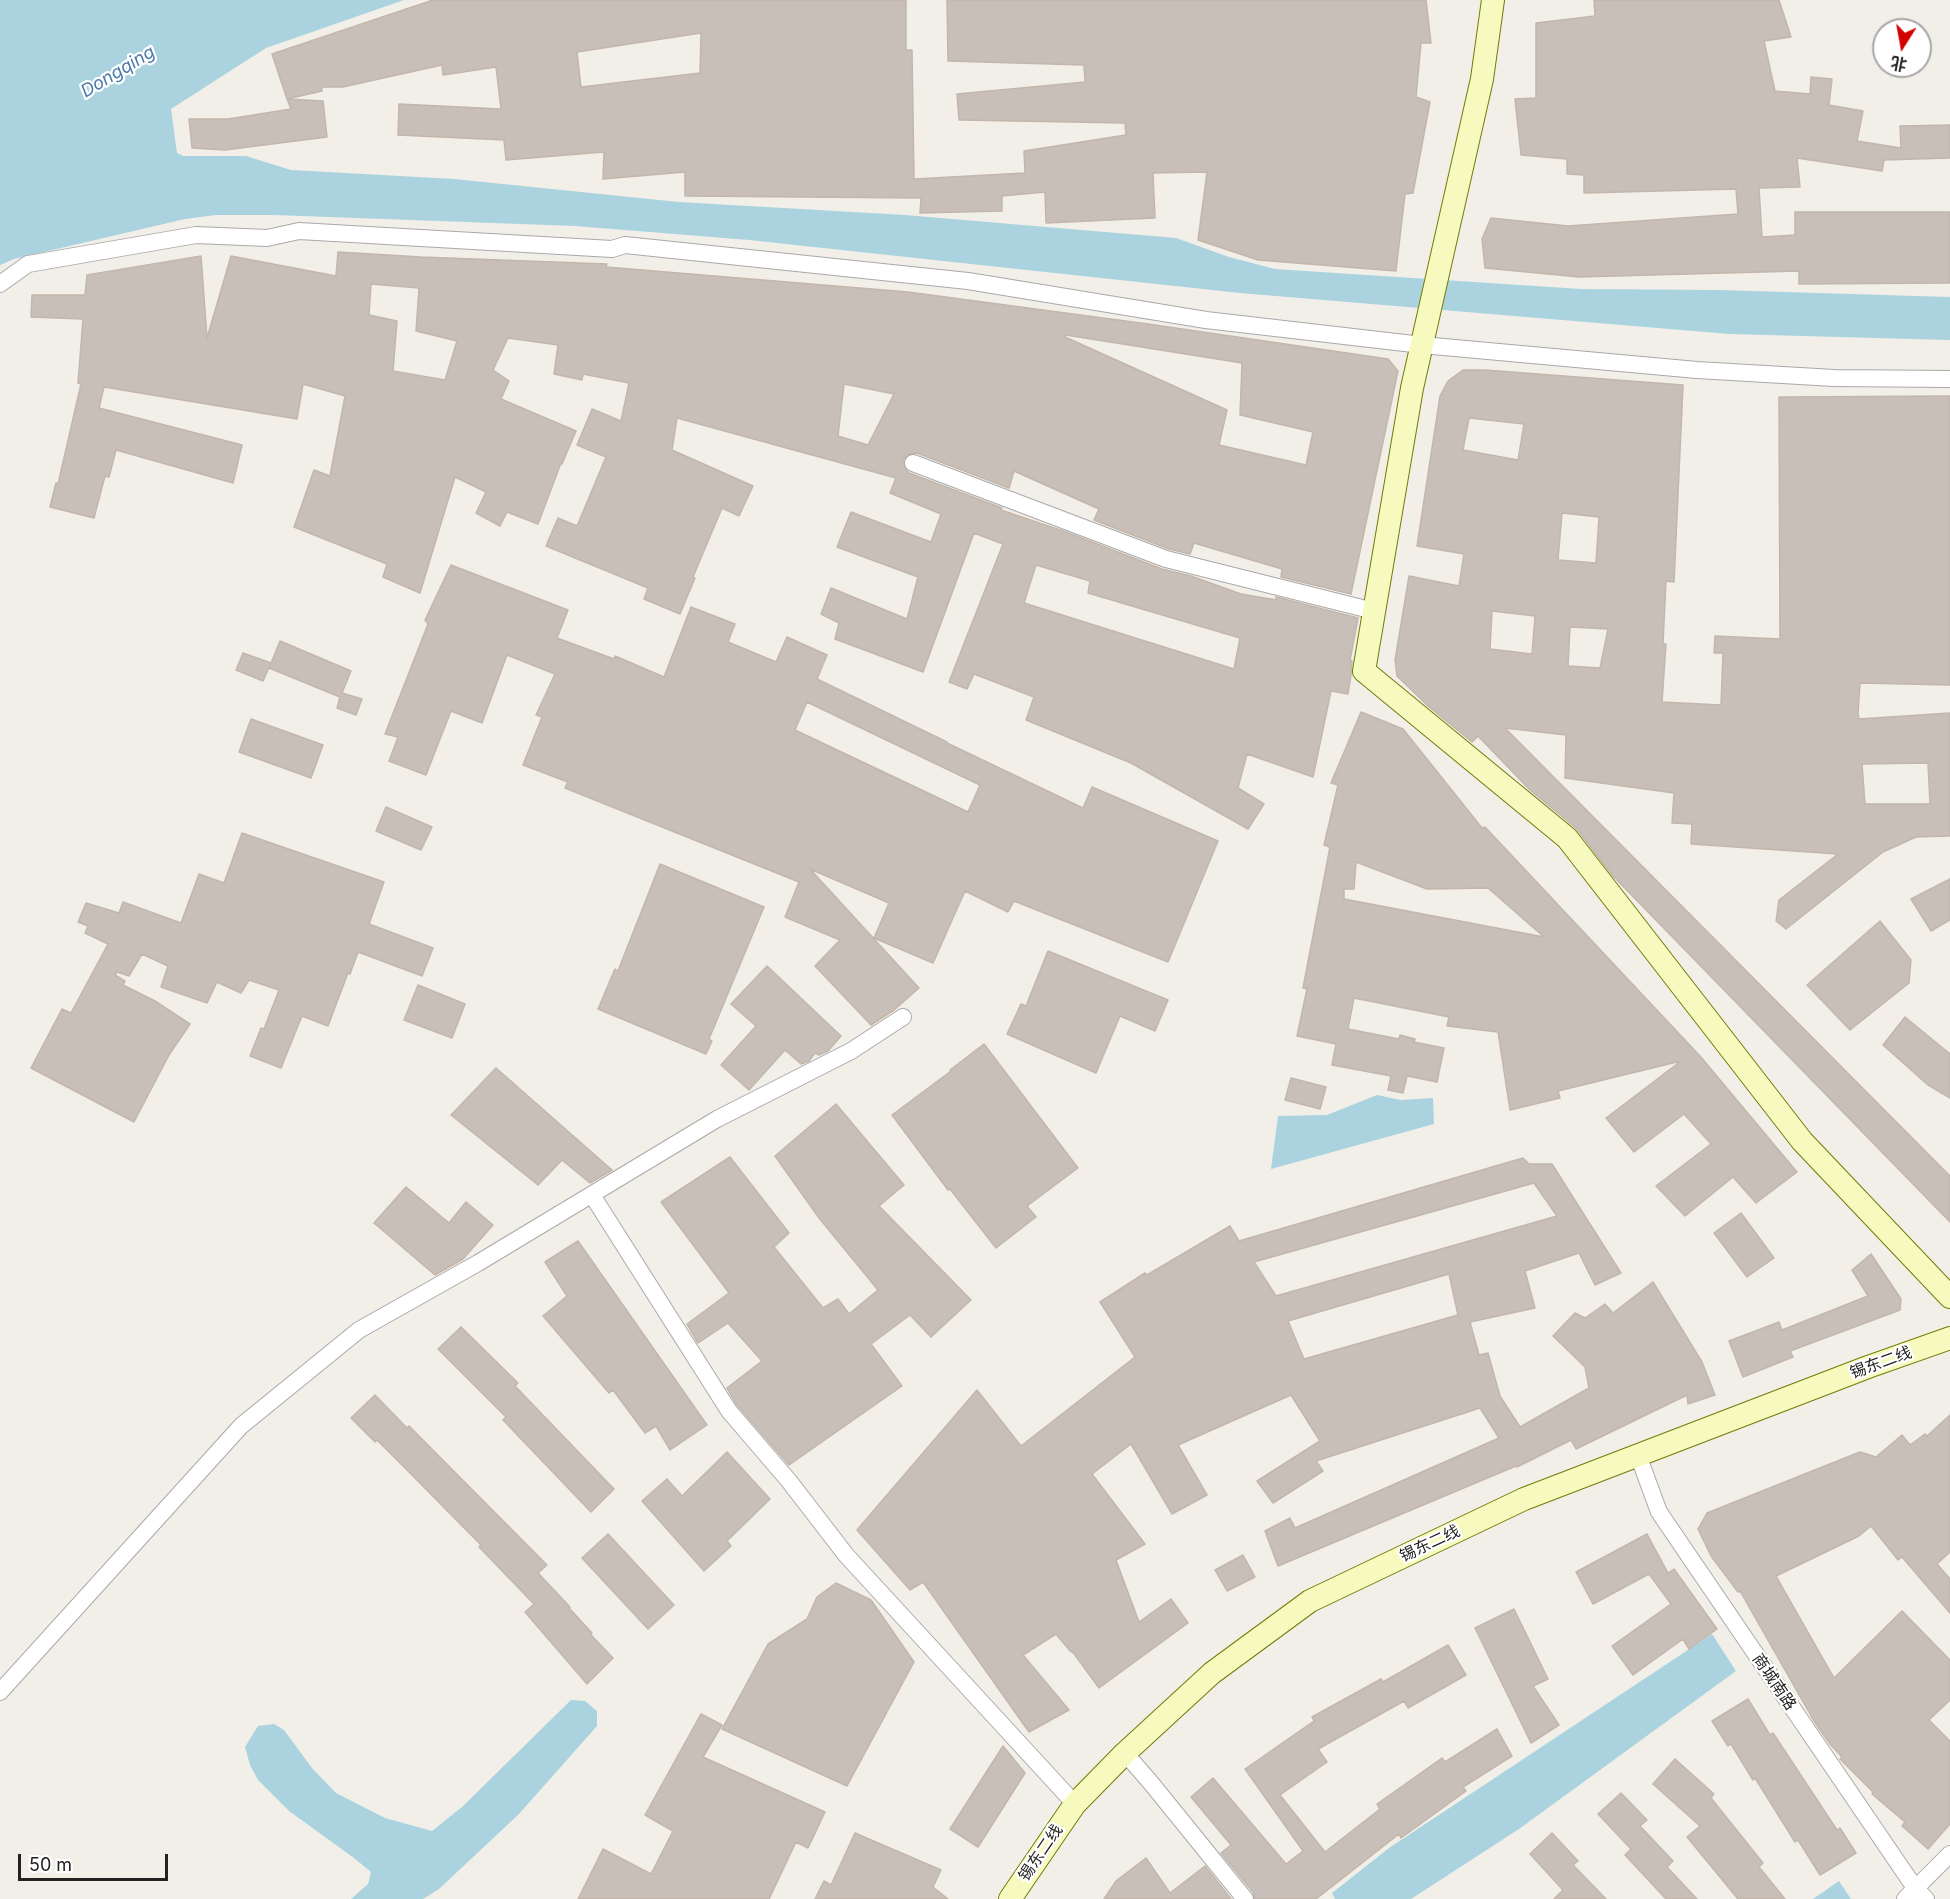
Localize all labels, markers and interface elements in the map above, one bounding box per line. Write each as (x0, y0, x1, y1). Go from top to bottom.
north arrow (1872, 18, 1932, 78)
water label: Dongqing (77, 41, 159, 103)
text: 北 (1889, 52, 1909, 75)
street label: 锡东二线 (1848, 1343, 1914, 1383)
street label: 锡东二线 (1397, 1522, 1463, 1566)
street label: 商城南路 (1748, 1650, 1800, 1714)
street label: 锡东二线 (1015, 1821, 1067, 1885)
scale bar (21, 1842, 171, 1880)
text: 50 m (29, 1854, 72, 1875)

